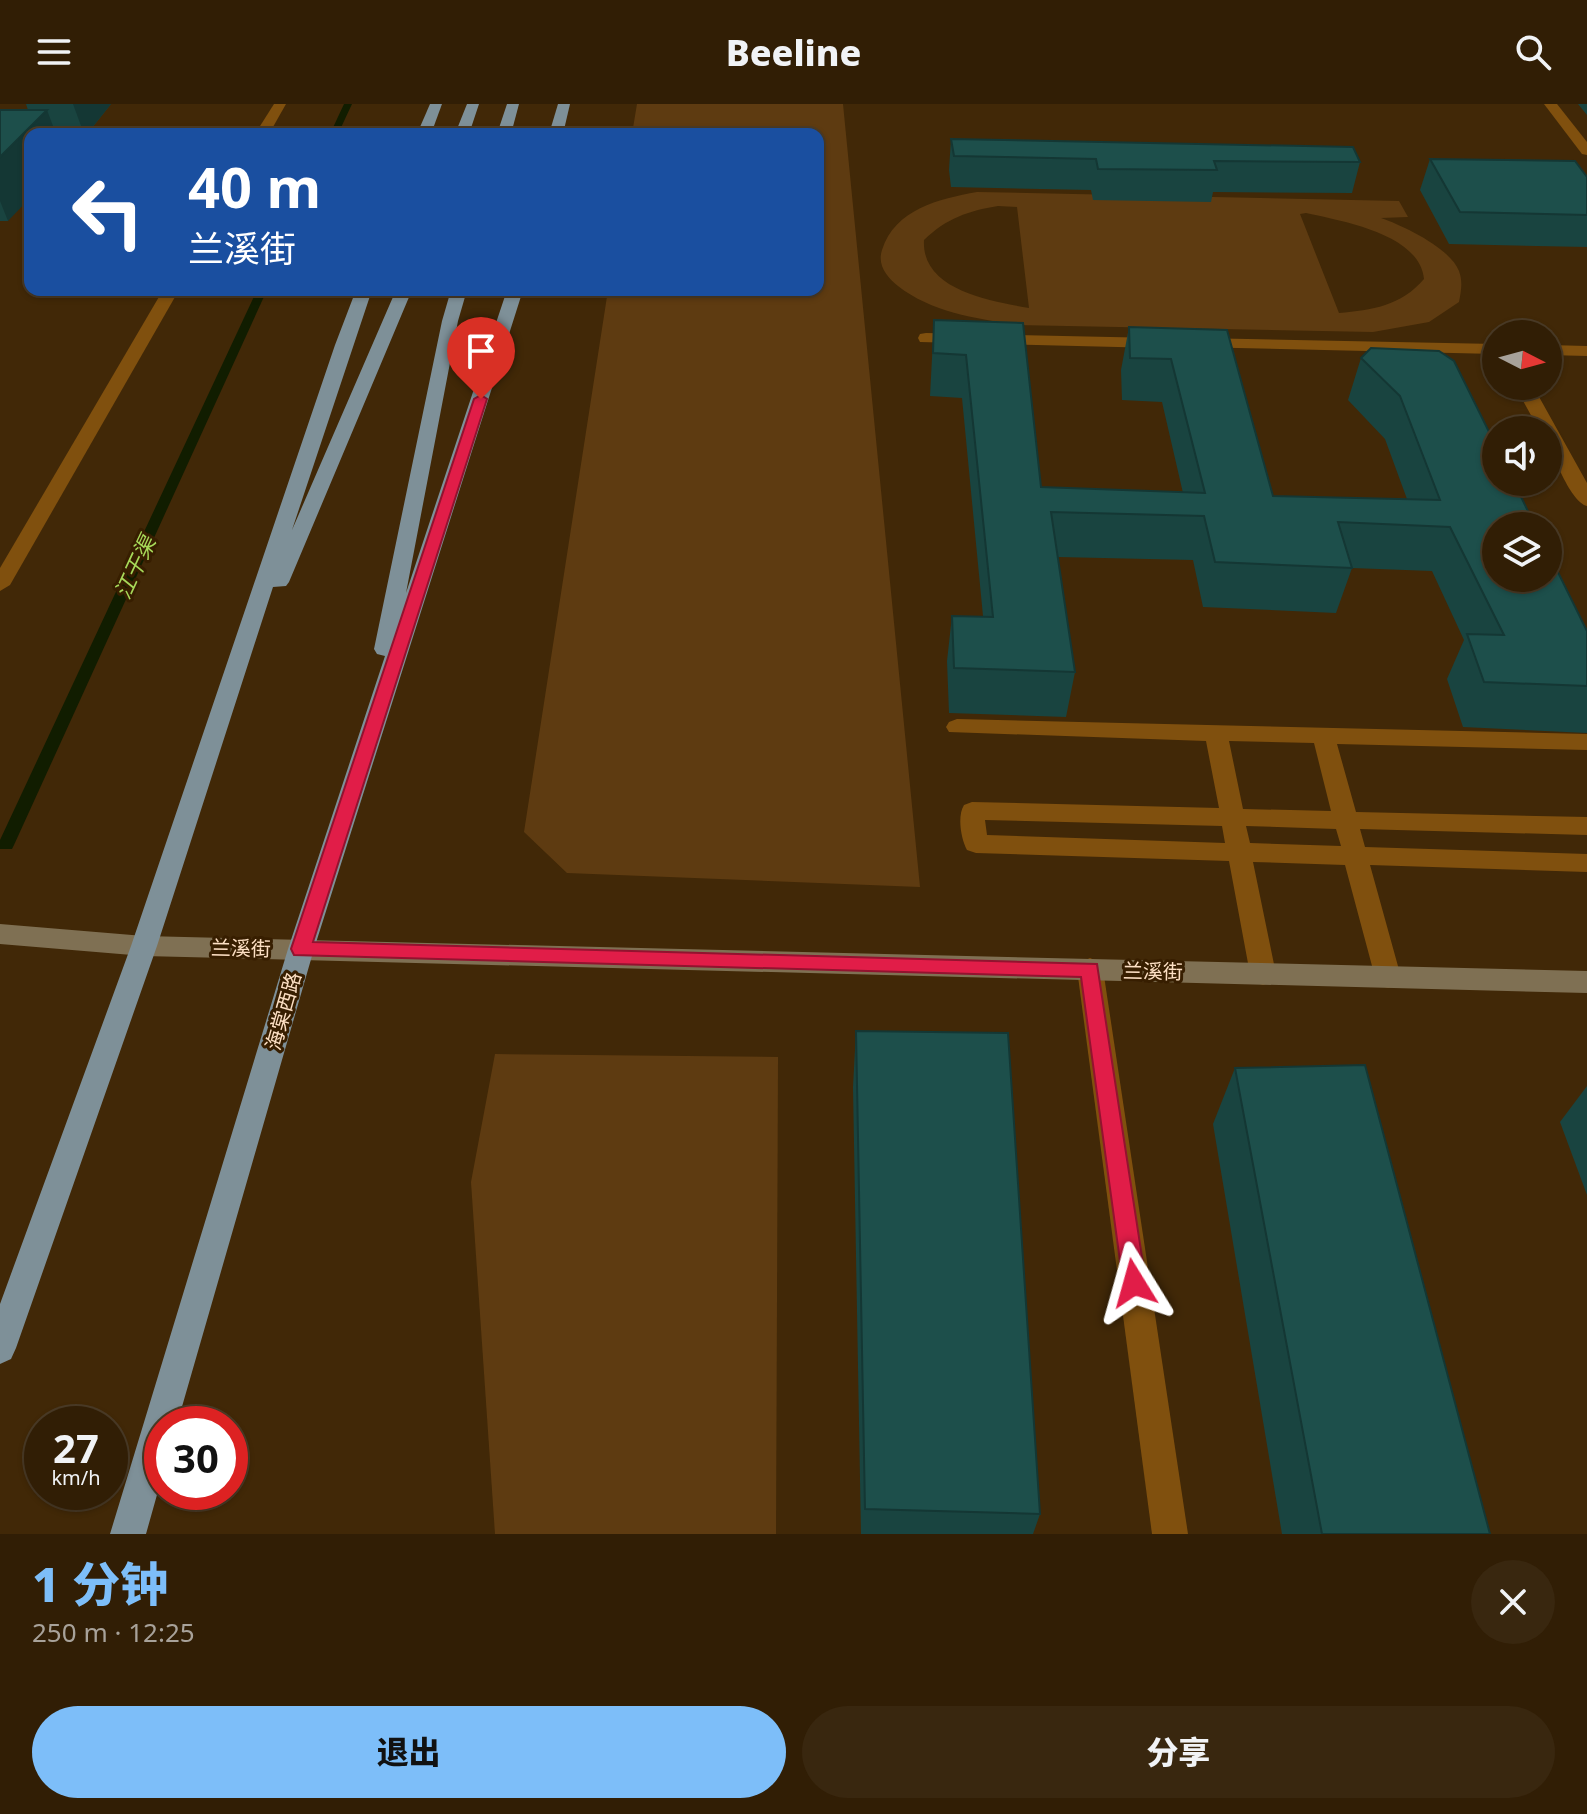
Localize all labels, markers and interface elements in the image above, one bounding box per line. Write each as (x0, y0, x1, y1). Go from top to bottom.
text: Beeline (726, 28, 861, 77)
icon: menu (32, 30, 76, 74)
icon: search (1511, 30, 1555, 74)
text: 40 m (188, 148, 321, 224)
icon: left (56, 160, 160, 264)
text: 兰溪街 (188, 224, 296, 273)
pin (447, 317, 515, 399)
north arrow (1482, 320, 1562, 400)
map controls (1482, 320, 1562, 592)
icon: arrive (459, 329, 503, 373)
button: sound (1482, 416, 1562, 496)
button: layers (1482, 512, 1562, 592)
water label: 江干渠 (106, 528, 163, 603)
street label: 兰溪街 (211, 934, 271, 962)
street label: 兰溪街 (1123, 957, 1183, 985)
street label: 海棠西路 (259, 969, 307, 1053)
position arrow (1092, 1241, 1176, 1325)
speed limit sign: 30 (144, 1406, 248, 1510)
text: 27 (53, 1420, 99, 1475)
text: km/h (51, 1464, 101, 1491)
text: 1 分钟 (32, 1551, 168, 1616)
button: close (1471, 1560, 1555, 1644)
text: 250 m · 12:25 (32, 1614, 195, 1650)
button: 退出 (32, 1706, 786, 1798)
button: 分享 (802, 1706, 1555, 1798)

